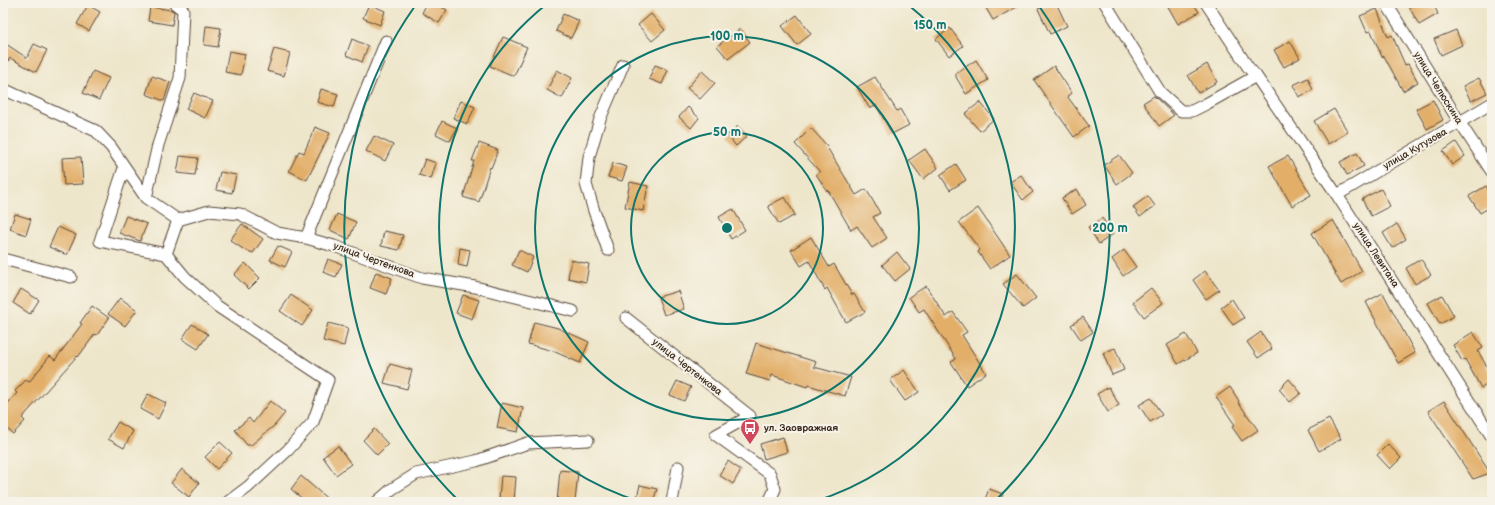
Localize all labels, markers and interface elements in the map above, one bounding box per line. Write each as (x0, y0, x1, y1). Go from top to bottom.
text: 150 m (914, 18, 946, 33)
text: 100 m (710, 29, 744, 44)
street label: улица Челюскина (1411, 50, 1465, 126)
text: 50 m (713, 125, 741, 140)
street label: улица Кутузова (1381, 126, 1449, 172)
street label: улица Левитана (1351, 220, 1402, 290)
centre of rings (720, 221, 734, 235)
text: 200 m (1092, 221, 1128, 236)
street label: улица Чертенкова (332, 240, 416, 280)
street label: улица Чертенкова (650, 336, 724, 398)
bus stop icon: ул. Заовражная (739, 417, 761, 445)
place label: ул. Заовражная (764, 422, 838, 434)

